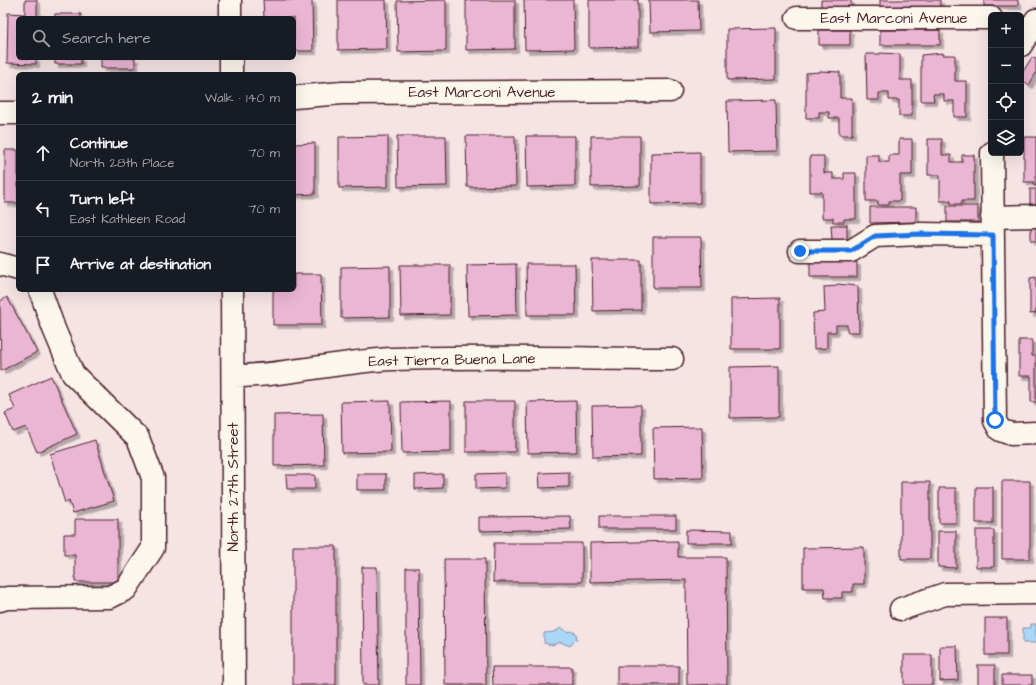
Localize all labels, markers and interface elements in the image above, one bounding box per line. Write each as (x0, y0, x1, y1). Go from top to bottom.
street label: East Marconi Avenue (821, 8, 967, 29)
map controls (988, 12, 1024, 156)
button: + (988, 12, 1024, 48)
search box (16, 16, 296, 60)
icon: search (30, 27, 52, 49)
text: Search here (62, 28, 151, 49)
button: − (988, 48, 1024, 84)
street label: East Marconi Avenue (409, 82, 555, 103)
button: locate (988, 84, 1024, 120)
text: 2 min (32, 86, 73, 110)
text: Walk · 140 m (205, 89, 280, 107)
button: layers (988, 120, 1024, 156)
text: Continue (70, 133, 128, 154)
icon: ahead (32, 142, 54, 164)
text: 70 m (248, 144, 280, 162)
text: North 28th Place (70, 154, 175, 172)
text: Turn left (70, 189, 134, 210)
icon: left (32, 198, 54, 220)
text: 70 m (248, 200, 280, 218)
text: East Kathleen Road (70, 210, 185, 228)
route end (791, 242, 809, 260)
icon: arrive (32, 254, 54, 276)
text: Arrive at destination (70, 254, 211, 275)
street label: East Tierra Buena Lane (368, 348, 536, 372)
route start (986, 411, 1004, 429)
street label: North 27th Street (223, 422, 244, 552)

